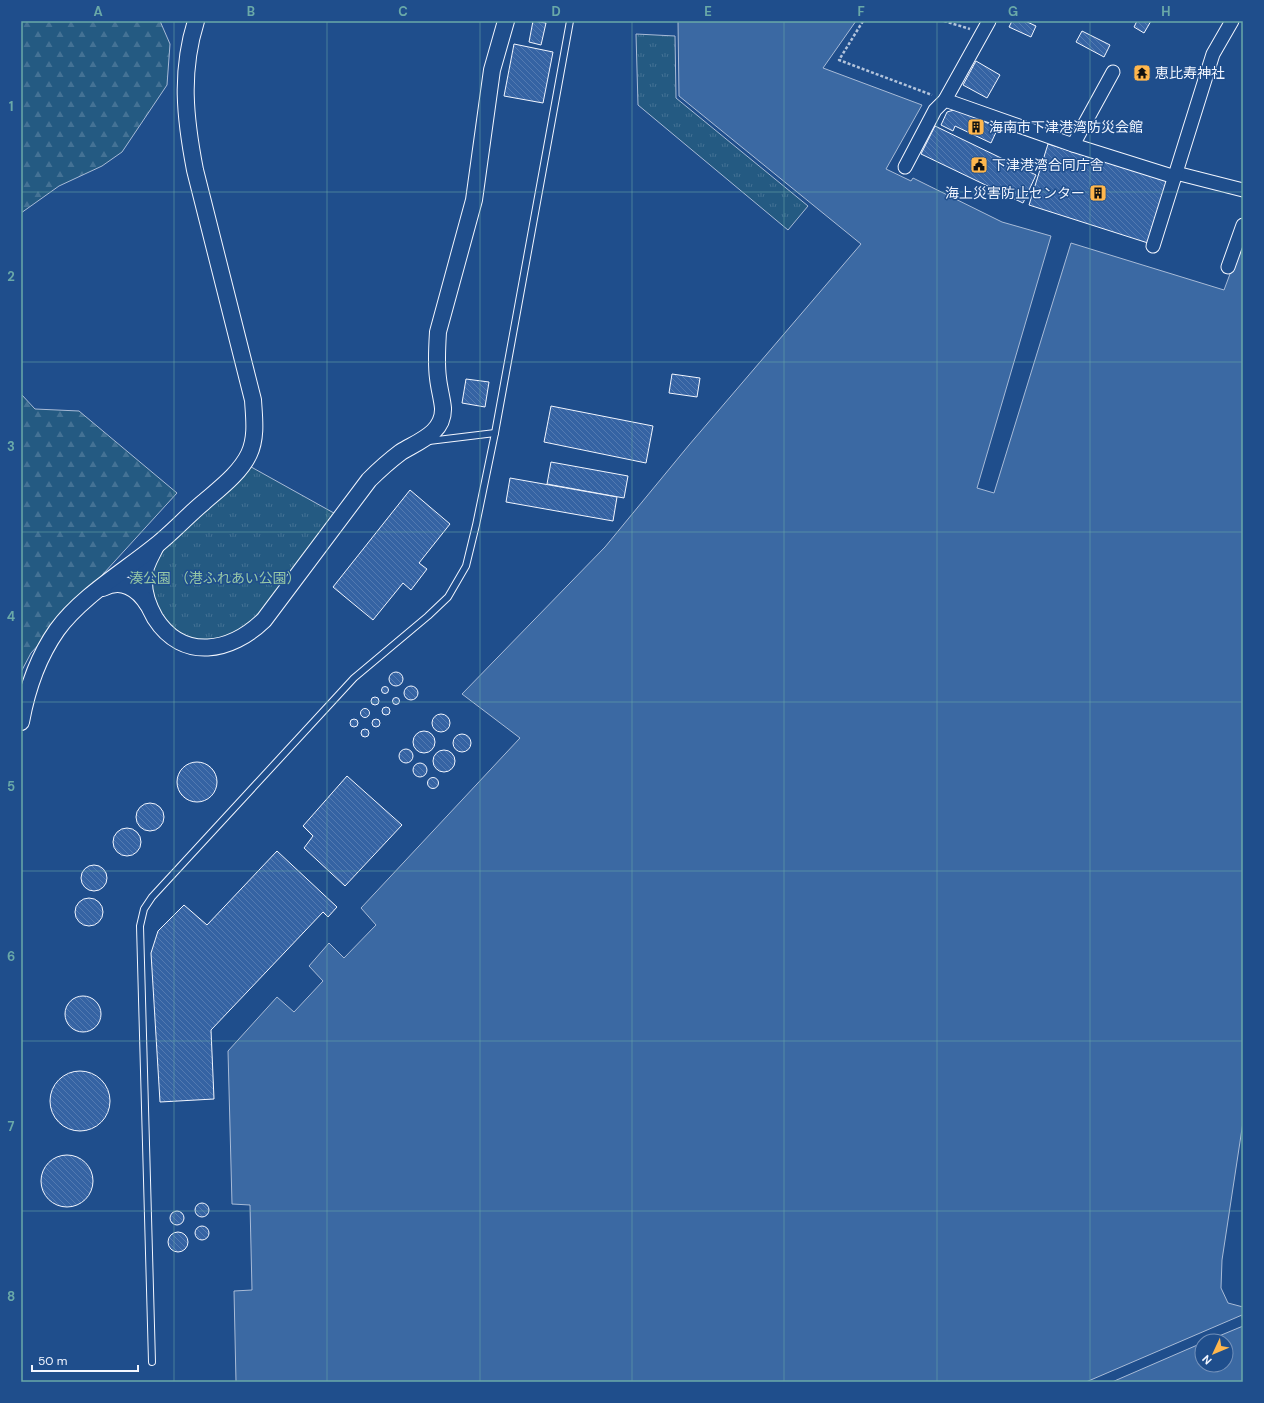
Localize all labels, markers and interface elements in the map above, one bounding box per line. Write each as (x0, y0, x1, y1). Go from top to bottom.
text: A (93, 3, 103, 20)
text: B (247, 3, 255, 20)
text: C (398, 3, 408, 20)
text: D (551, 3, 561, 20)
text: E (704, 3, 712, 20)
text: F (857, 3, 865, 20)
text: G (1008, 3, 1018, 20)
text: H (1161, 3, 1171, 20)
temple icon: 恵比寿神社 (1132, 63, 1152, 83)
place label: 恵比寿神社 (1155, 64, 1225, 82)
text: 1 (9, 98, 13, 115)
building icon: 海南市下津港湾防災会館 (966, 117, 986, 137)
place label: 海南市下津港湾防災会館 (989, 118, 1143, 136)
public building icon: 下津港湾合同庁舎 (969, 155, 989, 175)
place label: 下津港湾合同庁舎 (992, 156, 1104, 174)
building icon: 海上災害防止センター (1088, 183, 1108, 203)
place label: 海上災害防止センター (945, 184, 1085, 202)
text: 2 (7, 268, 15, 285)
text: 3 (7, 438, 15, 455)
park label: 湊公園 （港ふれあい公園） (129, 569, 301, 587)
text: 4 (7, 608, 15, 625)
text: 5 (7, 778, 15, 795)
text: 6 (7, 948, 15, 965)
text: 7 (8, 1118, 15, 1135)
text: 8 (7, 1288, 15, 1305)
north arrow (1194, 1333, 1234, 1373)
scale bar (32, 1347, 138, 1373)
text: N (1199, 1352, 1215, 1368)
text: 50 m (38, 1353, 67, 1369)

